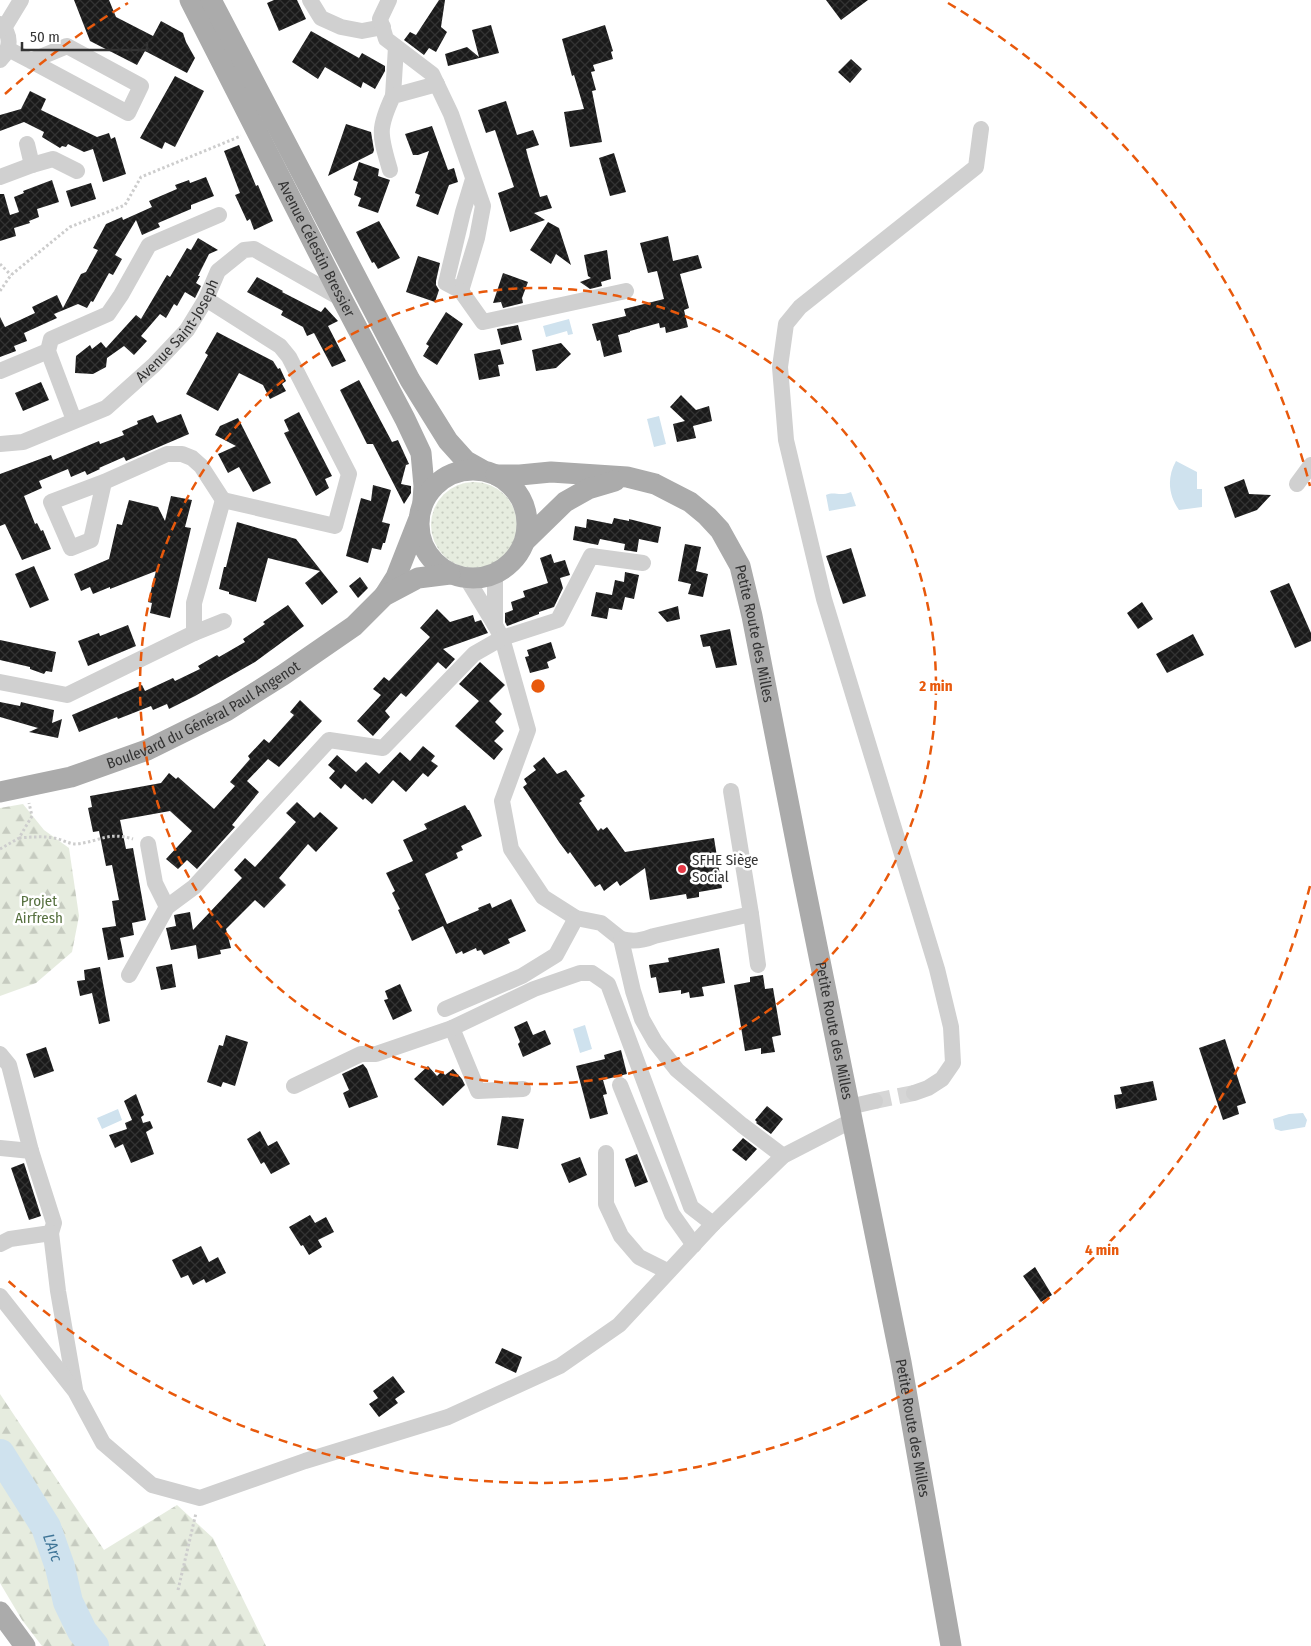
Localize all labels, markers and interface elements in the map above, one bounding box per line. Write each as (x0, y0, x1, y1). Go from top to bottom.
scale bar (22, 20, 148, 52)
text: 50 m (30, 28, 60, 46)
street label: Avenue Célestin Bressier (274, 177, 359, 321)
street label: Avenue Saint-Joseph (132, 277, 222, 386)
street label: Petite Route des Milles (731, 563, 778, 704)
street label: Boulevard du Général Paul Angenot (104, 657, 303, 773)
centre of rings (529, 677, 547, 695)
text: 2 min (918, 677, 953, 695)
place label: SFHE Siège Social (692, 851, 759, 886)
marker: SFHE Siège Social (676, 863, 688, 875)
park label: Projet Airfresh (15, 892, 63, 927)
street label: Petite Route des Milles (811, 960, 857, 1101)
text: 4 min (1085, 1241, 1119, 1259)
street label: Petite Route des Milles (892, 1357, 934, 1499)
water label: L'Arc (40, 1531, 67, 1564)

